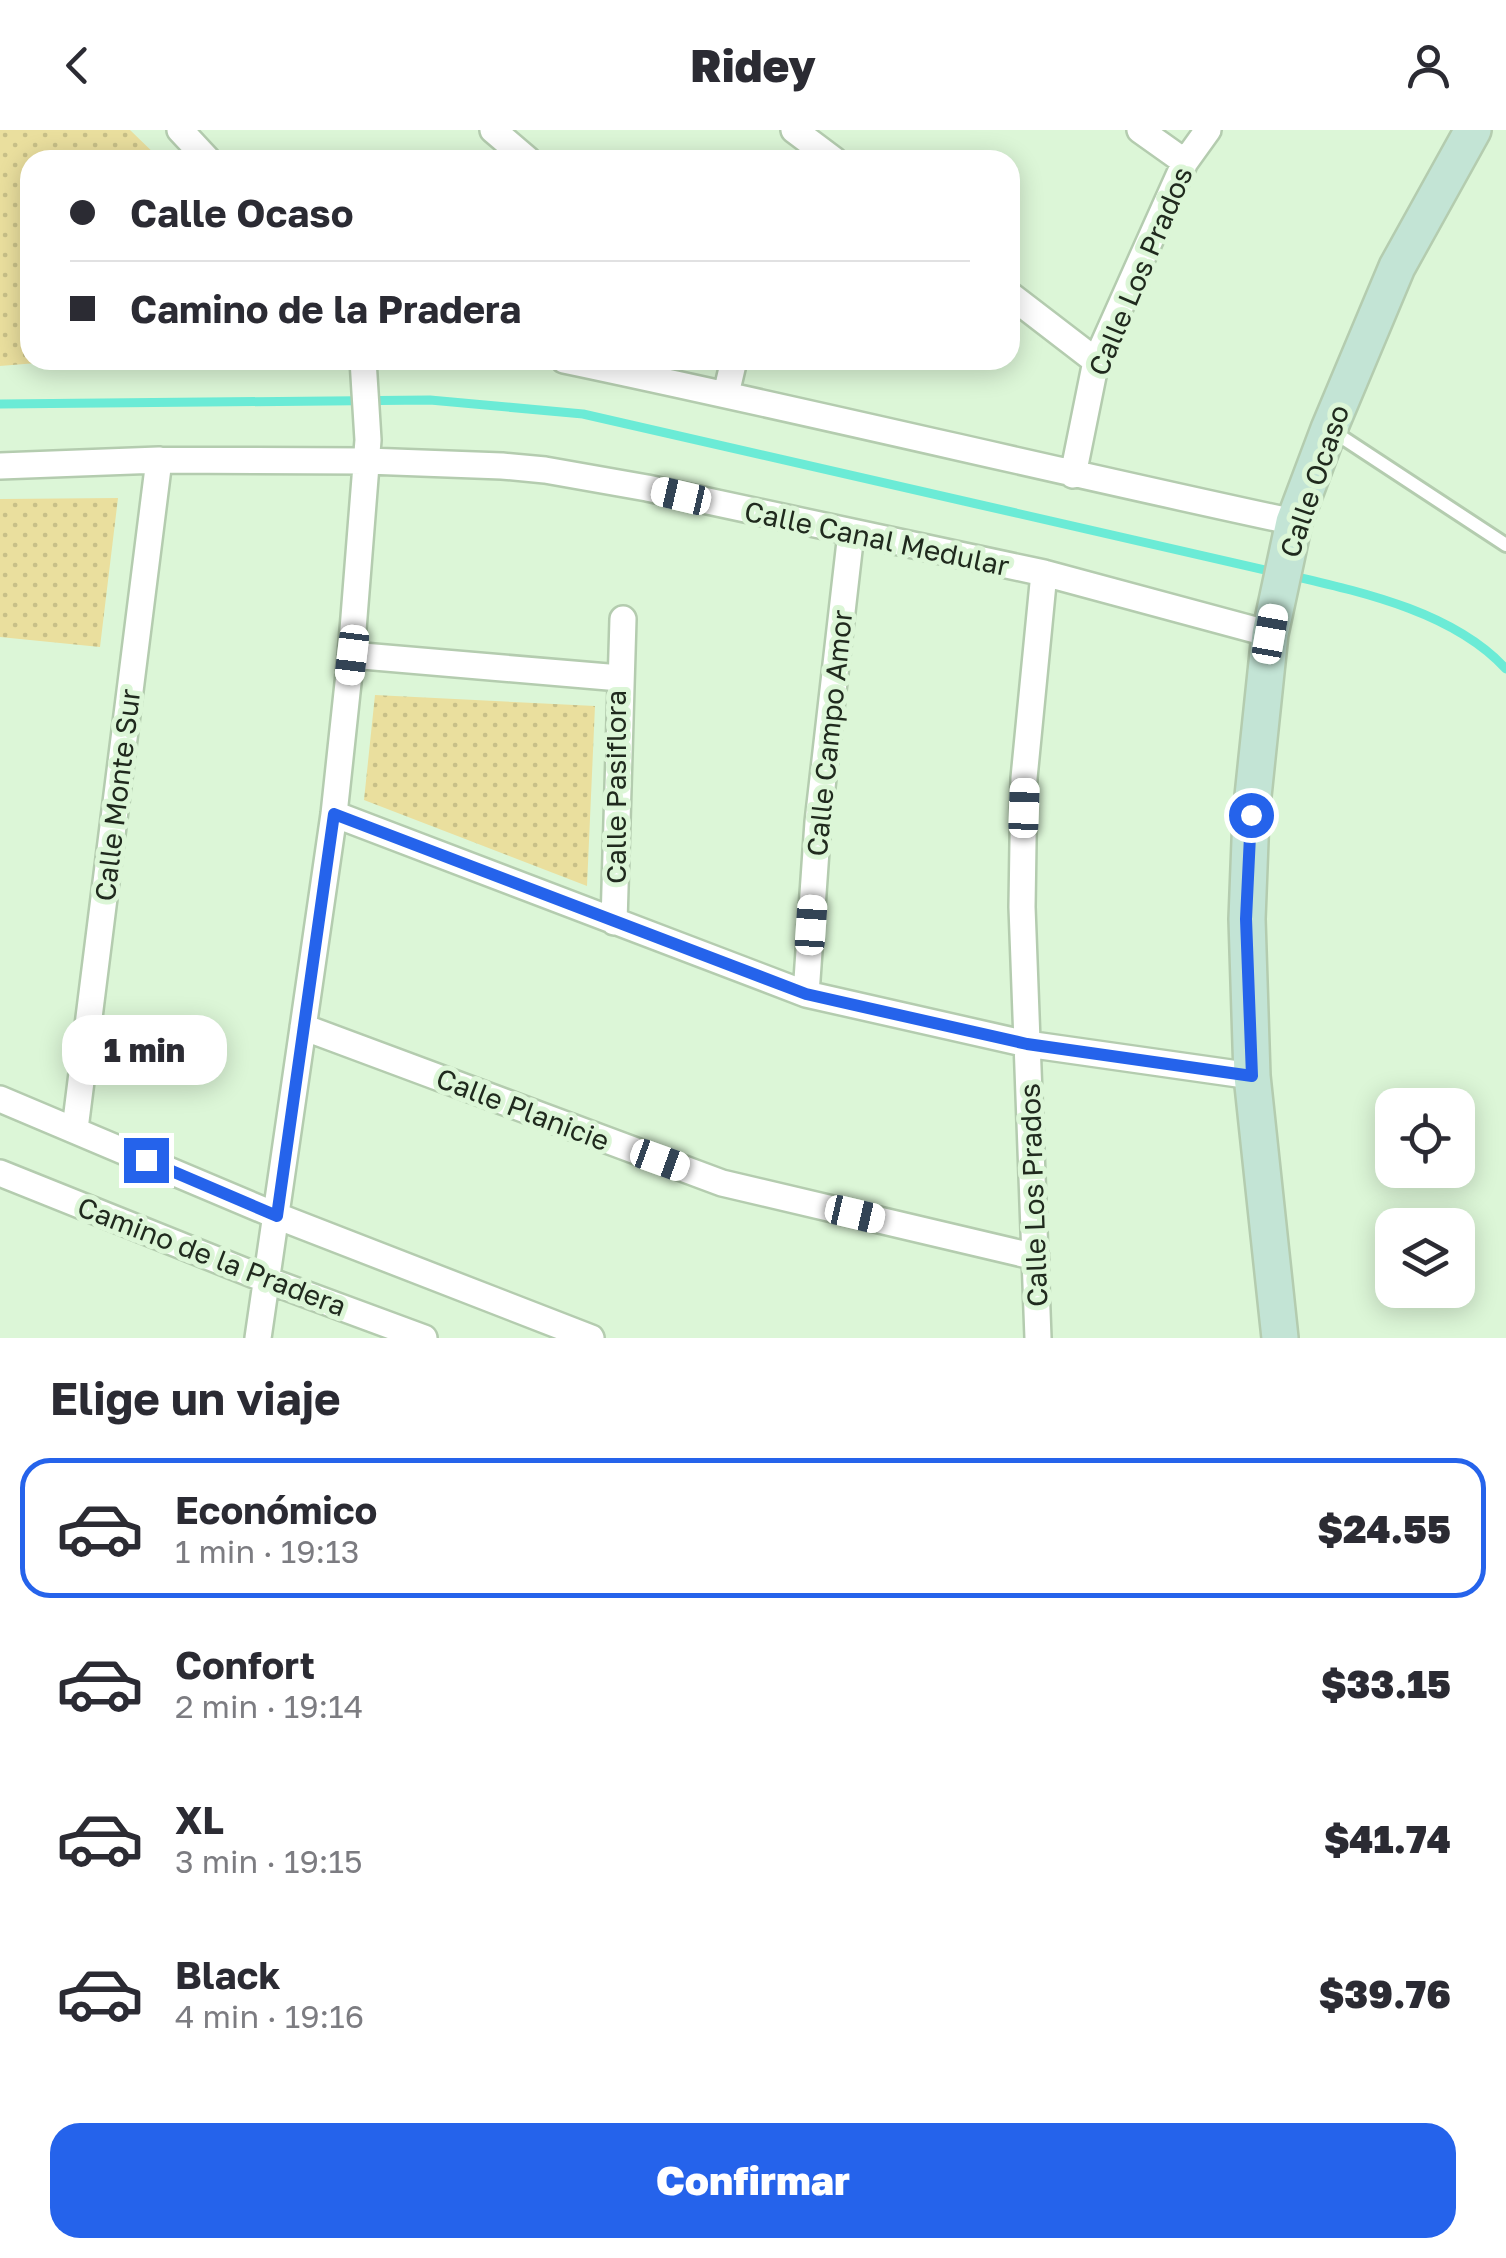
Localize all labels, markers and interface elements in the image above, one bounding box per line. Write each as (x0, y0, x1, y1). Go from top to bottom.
icon: back (50, 38, 105, 93)
text: Ridey (690, 38, 816, 92)
icon: person (1401, 38, 1456, 93)
street label: Calle Los Prados (1081, 162, 1199, 380)
text: Calle Ocaso (130, 190, 353, 235)
text: Camino de la Pradera (130, 286, 521, 331)
street label: Calle Ocaso (1272, 400, 1356, 562)
car (648, 475, 714, 517)
street label: Calle Canal Medular (742, 494, 1012, 582)
car (1250, 602, 1290, 666)
street label: Calle Campo Amor (800, 608, 858, 858)
car (333, 623, 371, 687)
street label: Calle Monte Sur (88, 687, 146, 903)
street label: Calle Pasiflora (599, 690, 632, 884)
car (1008, 777, 1040, 839)
route start (1229, 793, 1274, 838)
car (794, 894, 828, 956)
callout: 1 min (64, 1015, 228, 1085)
text: 1 min (104, 1031, 185, 1069)
street label: Calle Planicie (432, 1061, 614, 1157)
street label: Calle Los Prados (1013, 1083, 1053, 1307)
map controls (1375, 1088, 1475, 1308)
button: locate (1375, 1088, 1475, 1188)
car (627, 1136, 693, 1184)
route end (124, 1138, 169, 1183)
street label: Camino de la Pradera (73, 1190, 351, 1322)
car (822, 1193, 888, 1235)
button: layers (1375, 1208, 1475, 1308)
text: Elige un viaje (50, 1371, 341, 1425)
icon: car (55, 1483, 145, 1573)
text: Económico (175, 1487, 377, 1532)
text: $24.55 (1317, 1506, 1451, 1551)
text: 1 min · 19:13 (175, 1532, 359, 1570)
icon: car (55, 1638, 145, 1728)
text: Confort (175, 1642, 315, 1687)
text: $33.15 (1321, 1661, 1451, 1706)
text: 2 min · 19:14 (175, 1687, 363, 1725)
icon: car (55, 1793, 145, 1883)
text: XL (175, 1797, 224, 1842)
text: $41.74 (1324, 1816, 1451, 1861)
text: 3 min · 19:15 (175, 1842, 362, 1880)
icon: car (55, 1948, 145, 2038)
text: Black (175, 1952, 280, 1997)
text: $39.76 (1319, 1971, 1451, 2016)
text: 4 min · 19:16 (175, 1997, 364, 2035)
button: Confirmar (50, 2123, 1456, 2238)

